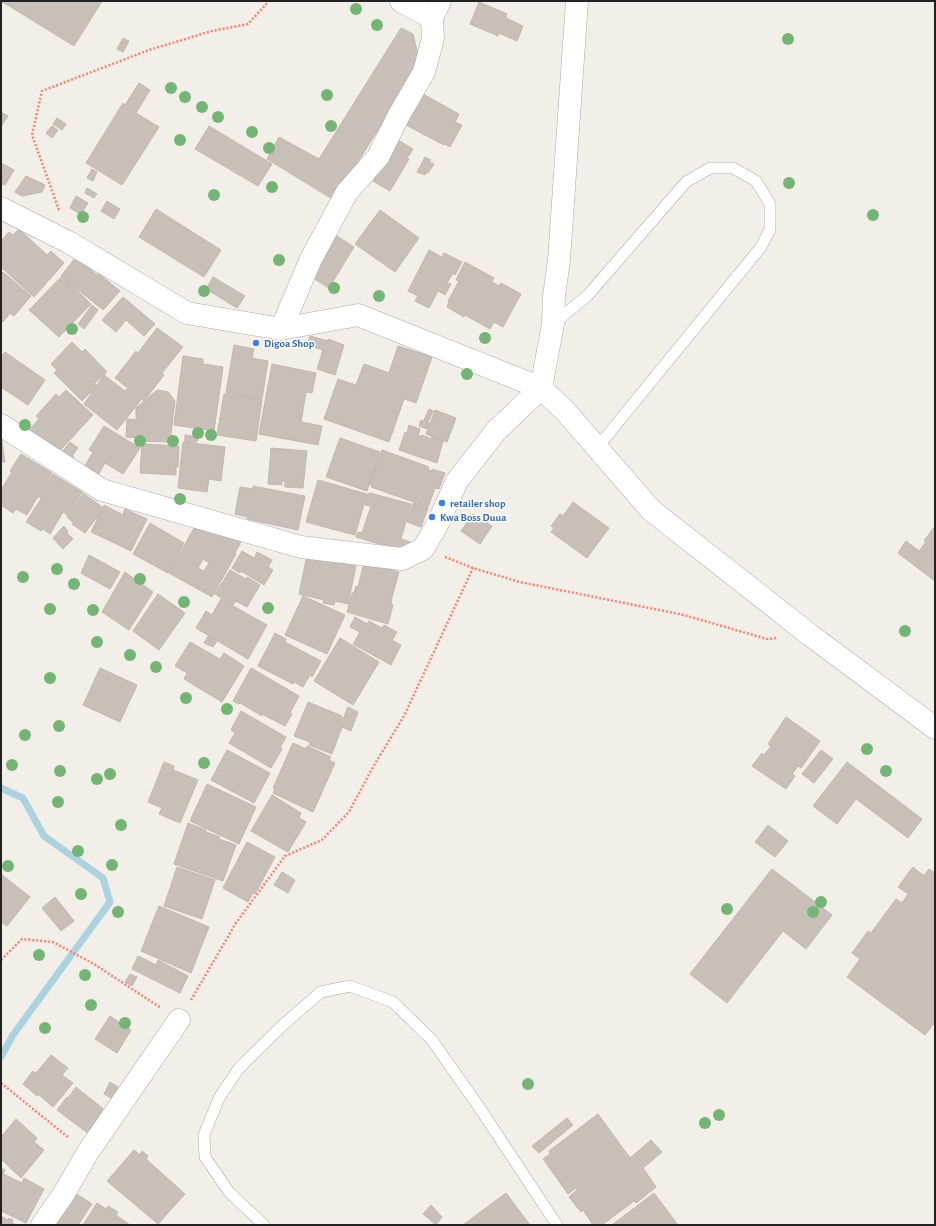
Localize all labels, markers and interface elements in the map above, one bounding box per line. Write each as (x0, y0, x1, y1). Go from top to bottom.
marker: Digoa Shop (251, 338, 261, 348)
place label: Digoa Shop (264, 338, 315, 349)
marker: retailer shop (437, 498, 447, 508)
place label: retailer shop (450, 498, 506, 509)
marker: Kwa Boss Duua (427, 512, 437, 522)
place label: Kwa Boss Duua (440, 512, 507, 523)

